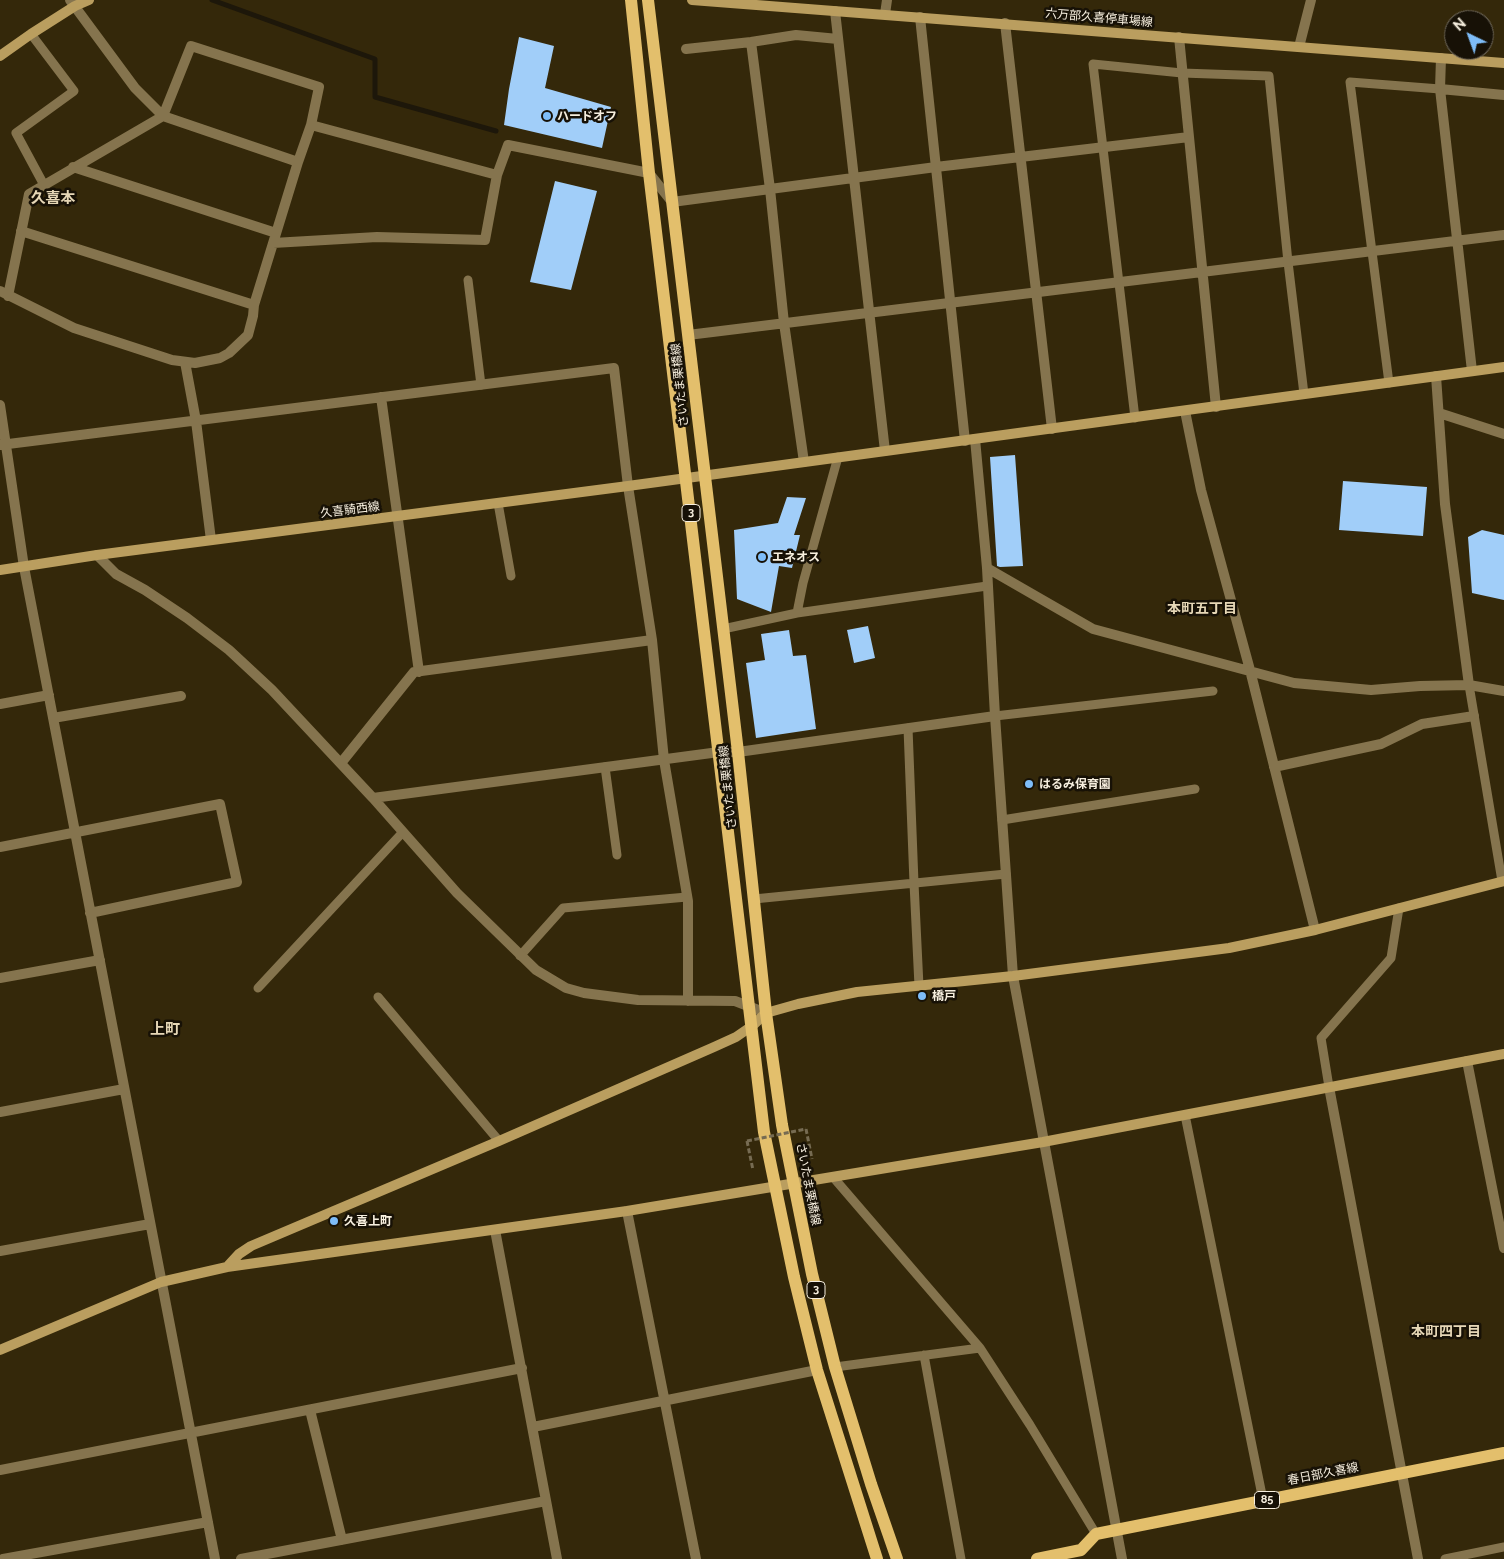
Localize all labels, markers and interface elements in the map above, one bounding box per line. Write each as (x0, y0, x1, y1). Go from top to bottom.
street label: 六万部久喜停車場線 (1045, 6, 1153, 30)
north arrow (1444, 10, 1494, 60)
text: N (1450, 15, 1469, 34)
place label: ハードオフ (557, 109, 617, 123)
marker: ハードオフ (541, 110, 553, 122)
district label: 久喜本 (31, 189, 75, 207)
street label: さいたま栗橋線 (668, 342, 692, 428)
street label: 久喜騎西線 (319, 499, 381, 521)
road number: 3 (682, 504, 700, 522)
place label: エネオス (772, 550, 820, 564)
marker: エネオス (756, 551, 768, 563)
district label: 本町五丁目 (1167, 601, 1237, 617)
street label: さいたま栗橋線 (716, 744, 740, 830)
place label: はるみ保育園 (1039, 777, 1111, 791)
marker: はるみ保育園 (1023, 778, 1035, 790)
place label: 橋戸 (932, 989, 956, 1003)
marker: 橋戸 (916, 990, 928, 1002)
district label: 上町 (150, 1020, 180, 1038)
street label: さいたま栗橋線 (793, 1141, 823, 1227)
place label: 久喜上町 (344, 1214, 392, 1228)
marker: 久喜上町 (328, 1215, 340, 1227)
road number: 3 (807, 1282, 825, 1298)
district label: 本町四丁目 (1411, 1324, 1481, 1340)
street label: 春日部久喜線 (1286, 1460, 1360, 1488)
road number: 85 (1254, 1492, 1280, 1508)

